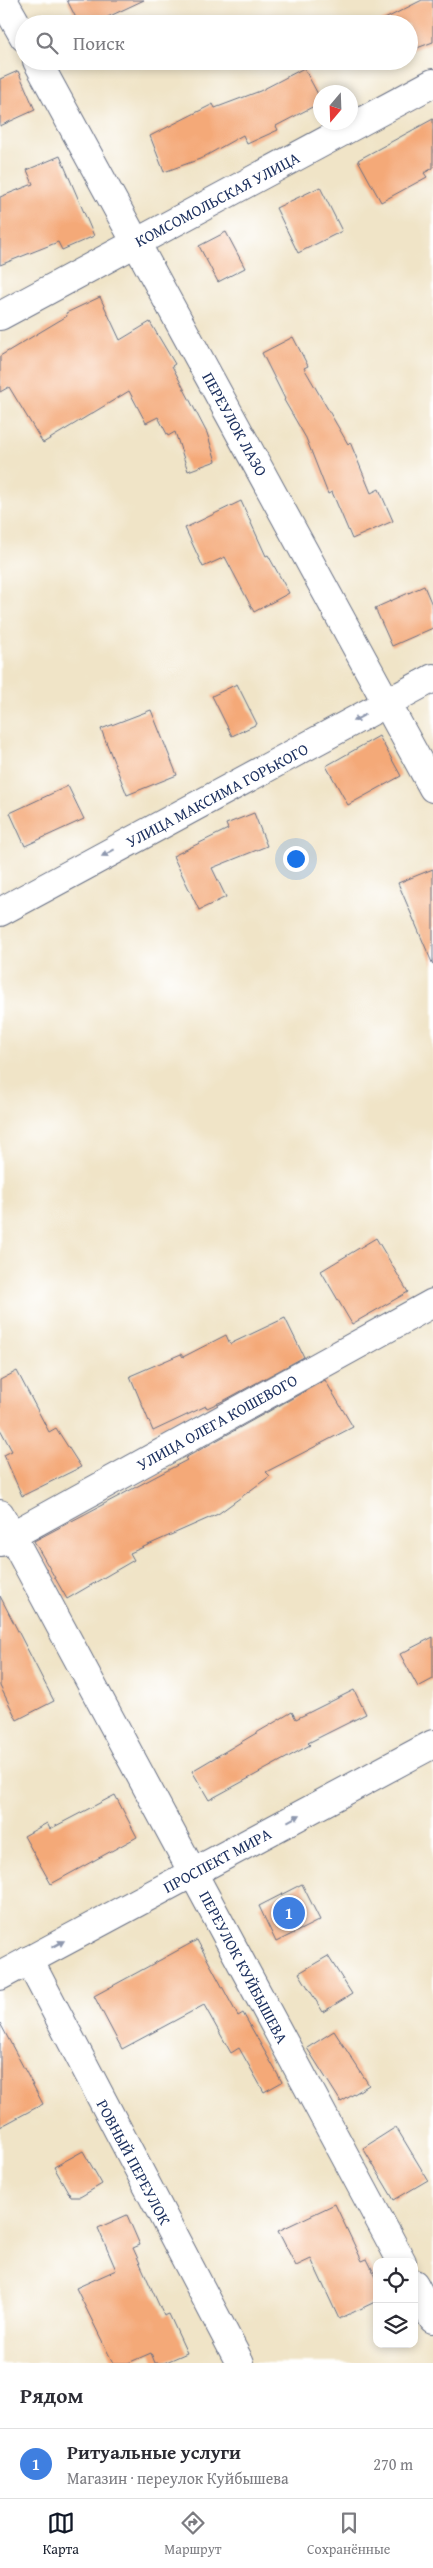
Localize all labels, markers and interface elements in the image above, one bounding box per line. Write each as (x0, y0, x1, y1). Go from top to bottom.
search box (15, 15, 418, 70)
icon: search (33, 29, 61, 57)
text: Поиск (73, 29, 125, 57)
north arrow (313, 85, 358, 130)
street label: КОМСОМОЛЬСКАЯ УЛИЦА (130, 145, 304, 253)
street label: ПЕРЕУЛОК ЛАЗО (196, 367, 274, 481)
one-way arrow (352, 714, 367, 722)
street label: УЛИЦА МАКСИМА ГОРЬКОГО (121, 736, 313, 853)
your location (283, 846, 309, 872)
one-way arrow (101, 849, 116, 857)
street label: УЛИЦА ОЛЕГА КОШЕВОГО (132, 1368, 302, 1476)
one-way arrow (287, 1814, 302, 1822)
street label: ПРОСПЕКТ МИРА (159, 1821, 276, 1899)
street label: ПЕРЕУЛОК КУЙБЫШЕВА (193, 1886, 295, 2048)
pin: 1 (273, 1894, 305, 1932)
one-way arrow (51, 1940, 66, 1948)
street label: РОВНЫЙ ПЕРЕУЛОК (91, 2095, 177, 2229)
map controls (373, 2258, 418, 2348)
button: locate (373, 2258, 418, 2303)
button: layers (373, 2303, 418, 2348)
text: Рядом (20, 2380, 83, 2411)
text: Ритуальные услуги (67, 2438, 241, 2466)
text: 1 (32, 2452, 40, 2476)
text: 270 m (373, 2452, 413, 2476)
text: Магазин · переулок Куйбышева (67, 2466, 289, 2490)
tab: Карта (43, 2509, 79, 2559)
tab: Маршрут (164, 2509, 222, 2559)
tab: Сохранённые (307, 2509, 390, 2559)

